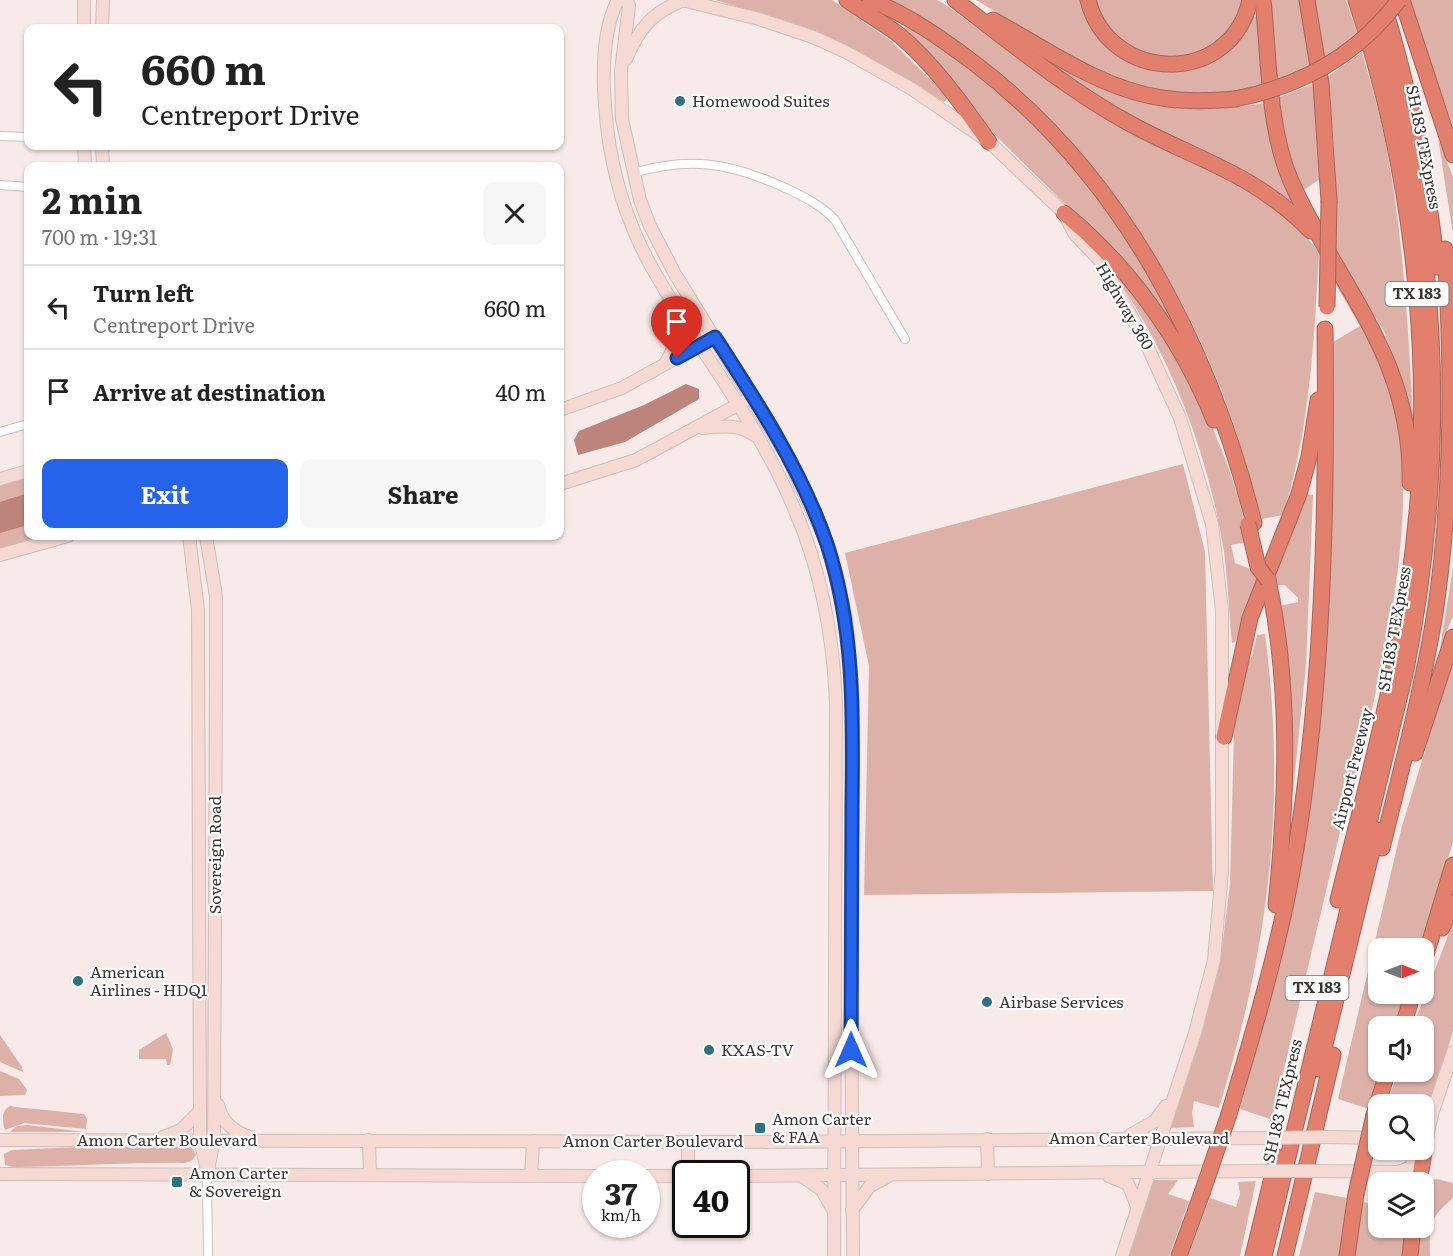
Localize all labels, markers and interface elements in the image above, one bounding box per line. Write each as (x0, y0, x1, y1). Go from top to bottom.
text: 660 m (141, 36, 266, 98)
icon: left (42, 48, 120, 126)
street label: SH 183 TEXpress (1401, 83, 1449, 211)
place label: Homewood Suites (692, 88, 829, 112)
text: Centreport Drive (141, 93, 359, 133)
marker: Homewood Suites (673, 94, 687, 108)
text: 2 min (42, 172, 143, 225)
button: close (483, 182, 546, 245)
text: 700 m · 19:31 (42, 221, 157, 251)
street label: Highway 360 (1091, 257, 1161, 354)
text: Turn left (93, 276, 194, 309)
road number: TX 183 (1386, 282, 1448, 306)
icon: left (42, 291, 75, 324)
text: 660 m (484, 291, 546, 324)
pin (651, 296, 702, 358)
icon: arrive (660, 305, 693, 338)
text: Centreport Drive (93, 309, 255, 339)
icon: arrive (42, 375, 75, 408)
text: Arrive at destination (93, 375, 326, 408)
text: 40 m (495, 375, 546, 408)
button: Exit (42, 459, 288, 528)
button: Share (300, 459, 546, 528)
street label: SH 183 TEXpress (1370, 565, 1416, 693)
street label: Airport Freeway (1324, 704, 1378, 832)
street label: Sovereign Road (202, 796, 226, 914)
north arrow (1368, 938, 1434, 1004)
map controls (1368, 938, 1434, 1238)
place label: American Airlines - HDQ1 (90, 959, 208, 1001)
marker: American Airlines - HDQ1 (71, 974, 85, 988)
road number: TX 183 (1286, 976, 1348, 1000)
place label: Airbase Services (999, 989, 1124, 1013)
marker: Airbase Services (980, 995, 994, 1009)
button: sound (1368, 1016, 1434, 1082)
position arrow (819, 1018, 883, 1082)
place label: KXAS-TV (721, 1037, 794, 1061)
street label: SH 183 TEXpress (1255, 1037, 1307, 1165)
marker: KXAS-TV (702, 1043, 716, 1057)
button: search (1368, 1094, 1434, 1160)
place label: Amon Carter & FAA (772, 1106, 871, 1148)
marker: Amon Carter & FAA (753, 1121, 767, 1135)
street label: Amon Carter Boulevard (1049, 1125, 1229, 1149)
street label: Amon Carter Boulevard (77, 1127, 257, 1151)
street label: Amon Carter Boulevard (563, 1128, 743, 1152)
place label: Amon Carter & Sovereign (189, 1160, 288, 1202)
speed limit sign: 40 (672, 1160, 750, 1238)
text: 37 (605, 1170, 637, 1214)
button: layers (1368, 1172, 1434, 1238)
marker: Amon Carter & Sovereign (170, 1175, 184, 1189)
text: km/h (601, 1203, 641, 1226)

